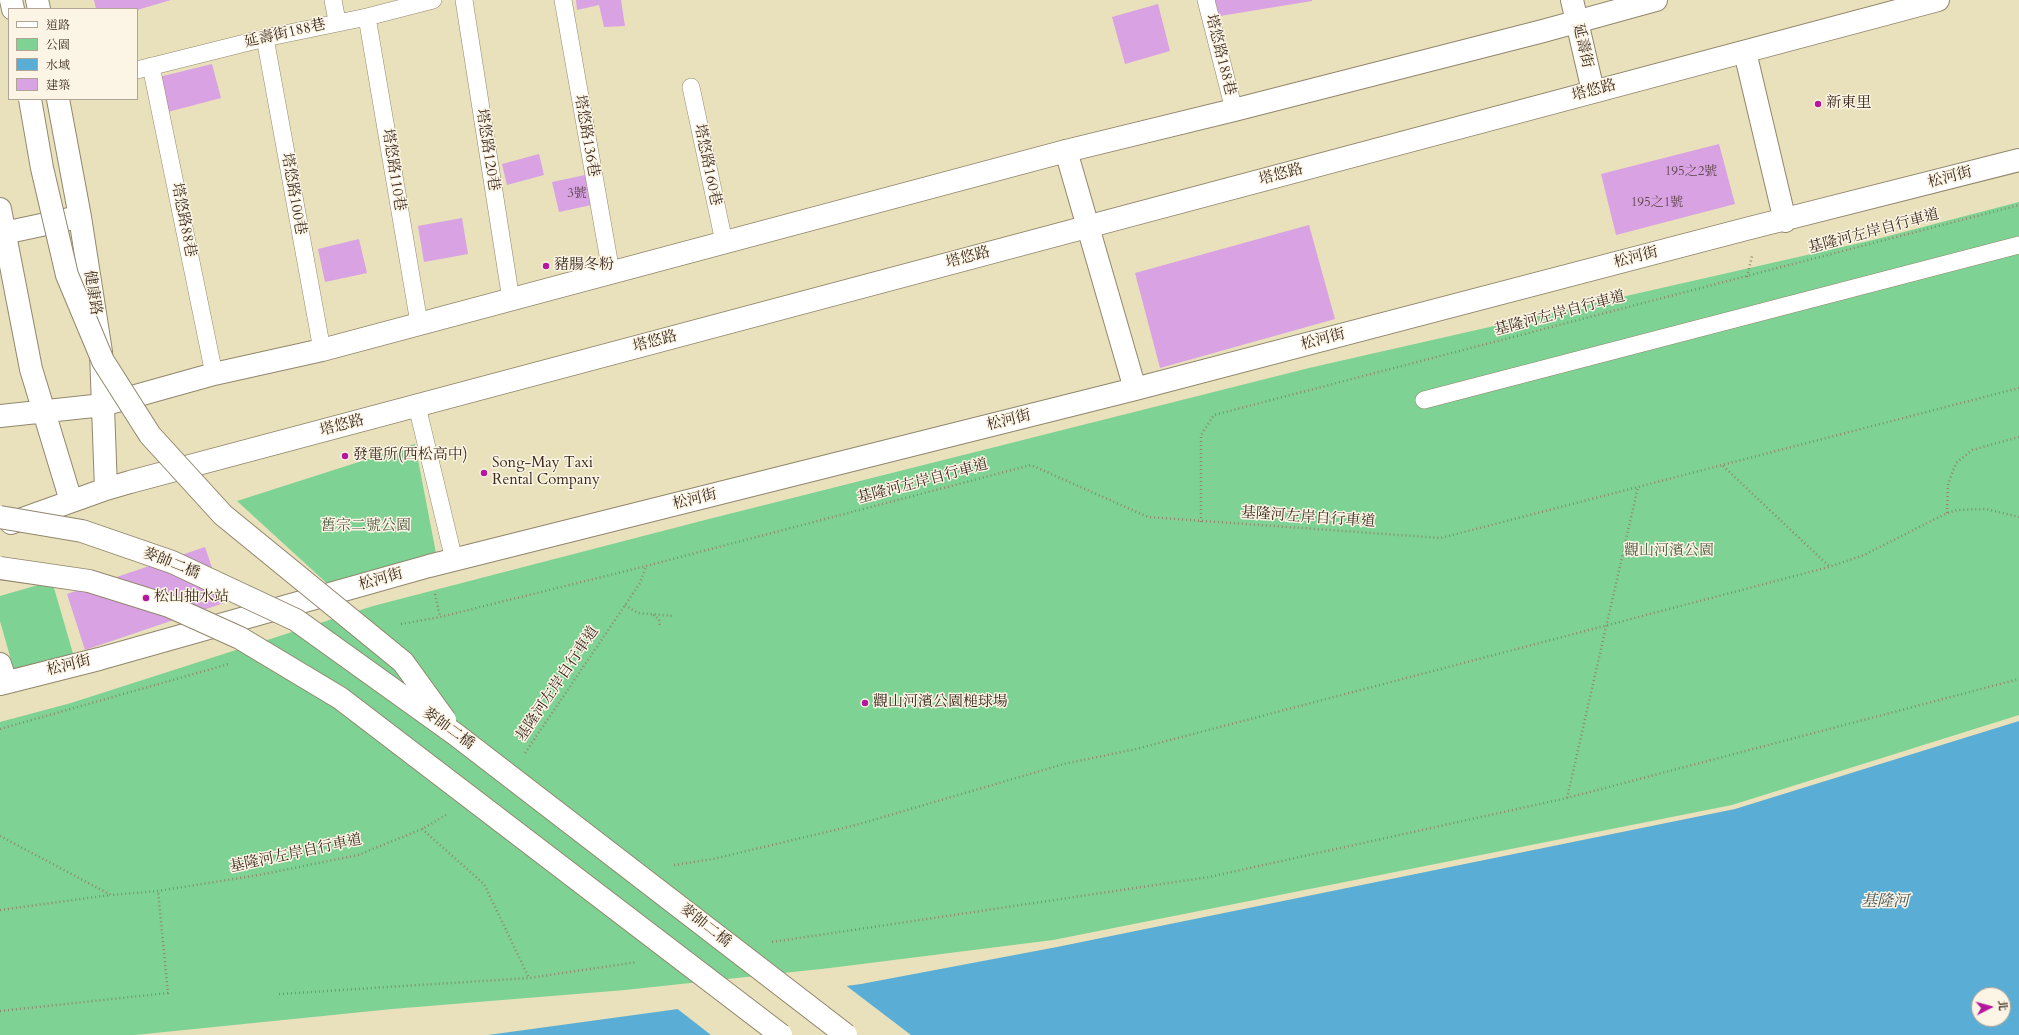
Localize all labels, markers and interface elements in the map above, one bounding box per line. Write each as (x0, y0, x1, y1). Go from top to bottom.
legend (8, 8, 138, 100)
street label: 塔悠路188巷 (1201, 13, 1239, 97)
street label: 延壽街188巷 (243, 16, 327, 52)
text: 道路 (46, 17, 70, 33)
street label: 延壽街 (1568, 22, 1596, 70)
text: 公園 (46, 37, 70, 53)
text: 水域 (46, 57, 70, 73)
street label: 塔悠路 (1570, 76, 1618, 106)
text: 建築 (46, 77, 70, 93)
street label: 塔悠路136巷 (570, 94, 602, 178)
place label: 新東里 (1826, 95, 1871, 113)
marker: 新東里 (1813, 99, 1823, 109)
street label: 塔悠路120巷 (472, 108, 502, 192)
street label: 塔悠路160巷 (690, 123, 724, 207)
street label: 塔悠路110巷 (378, 128, 408, 212)
street label: 塔悠路100巷 (277, 152, 309, 236)
street label: 塔悠路 (1257, 160, 1305, 190)
street label: 松河街 (1926, 163, 1974, 193)
house number: 195之2號 (1665, 164, 1717, 180)
street label: 塔悠路88巷 (167, 181, 199, 259)
house number: 3號 (567, 186, 587, 202)
house number: 195之1號 (1631, 195, 1683, 211)
street label: 基隆河左岸自行車道 (1806, 206, 1942, 258)
street label: 塔悠路 (944, 243, 992, 273)
street label: 松河街 (1612, 243, 1660, 273)
place label: 豬腸冬粉 (554, 257, 614, 275)
marker: 豬腸冬粉 (541, 261, 551, 271)
street label: 健康路 (80, 269, 104, 317)
street label: 基隆河左岸自行車道 (1492, 288, 1628, 340)
street label: 松河街 (1299, 325, 1347, 355)
street label: 塔悠路 (631, 327, 679, 357)
street label: 松河街 (985, 407, 1033, 435)
street label: 塔悠路 (318, 411, 366, 441)
place label: 發電所(西松高中) (353, 447, 468, 465)
marker: 發電所(西松高中) (340, 451, 350, 461)
place label: Song-May Taxi Rental Company (492, 455, 600, 490)
street label: 基隆河左岸自行車道 (855, 456, 991, 508)
marker: Song-May Taxi Rental Company (479, 468, 489, 478)
street label: 松河街 (671, 486, 719, 514)
street label: 基隆河左岸自行車道 (1240, 504, 1376, 532)
park label: 舊宗二號公園 (321, 518, 411, 536)
park label: 觀山河濱公園 (1624, 543, 1714, 561)
street label: 麥帥二橋 (140, 544, 202, 584)
street label: 松河街 (357, 565, 405, 595)
place label: 松山抽水站 (154, 589, 229, 607)
marker: 松山抽水站 (141, 593, 151, 603)
street label: 基隆河左岸自行車道 (513, 623, 603, 745)
street label: 松河街 (45, 652, 93, 680)
place label: 觀山河濱公園槌球場 (873, 694, 1008, 712)
marker: 觀山河濱公園槌球場 (860, 698, 870, 708)
street label: 麥帥二橋 (418, 704, 478, 754)
street label: 基隆河左岸自行車道 (228, 831, 364, 877)
water label: 基隆河 (1861, 892, 1909, 912)
street label: 麥帥二橋 (676, 900, 734, 952)
north arrow (1971, 987, 2011, 1027)
text: 北 (1994, 1000, 2010, 1012)

